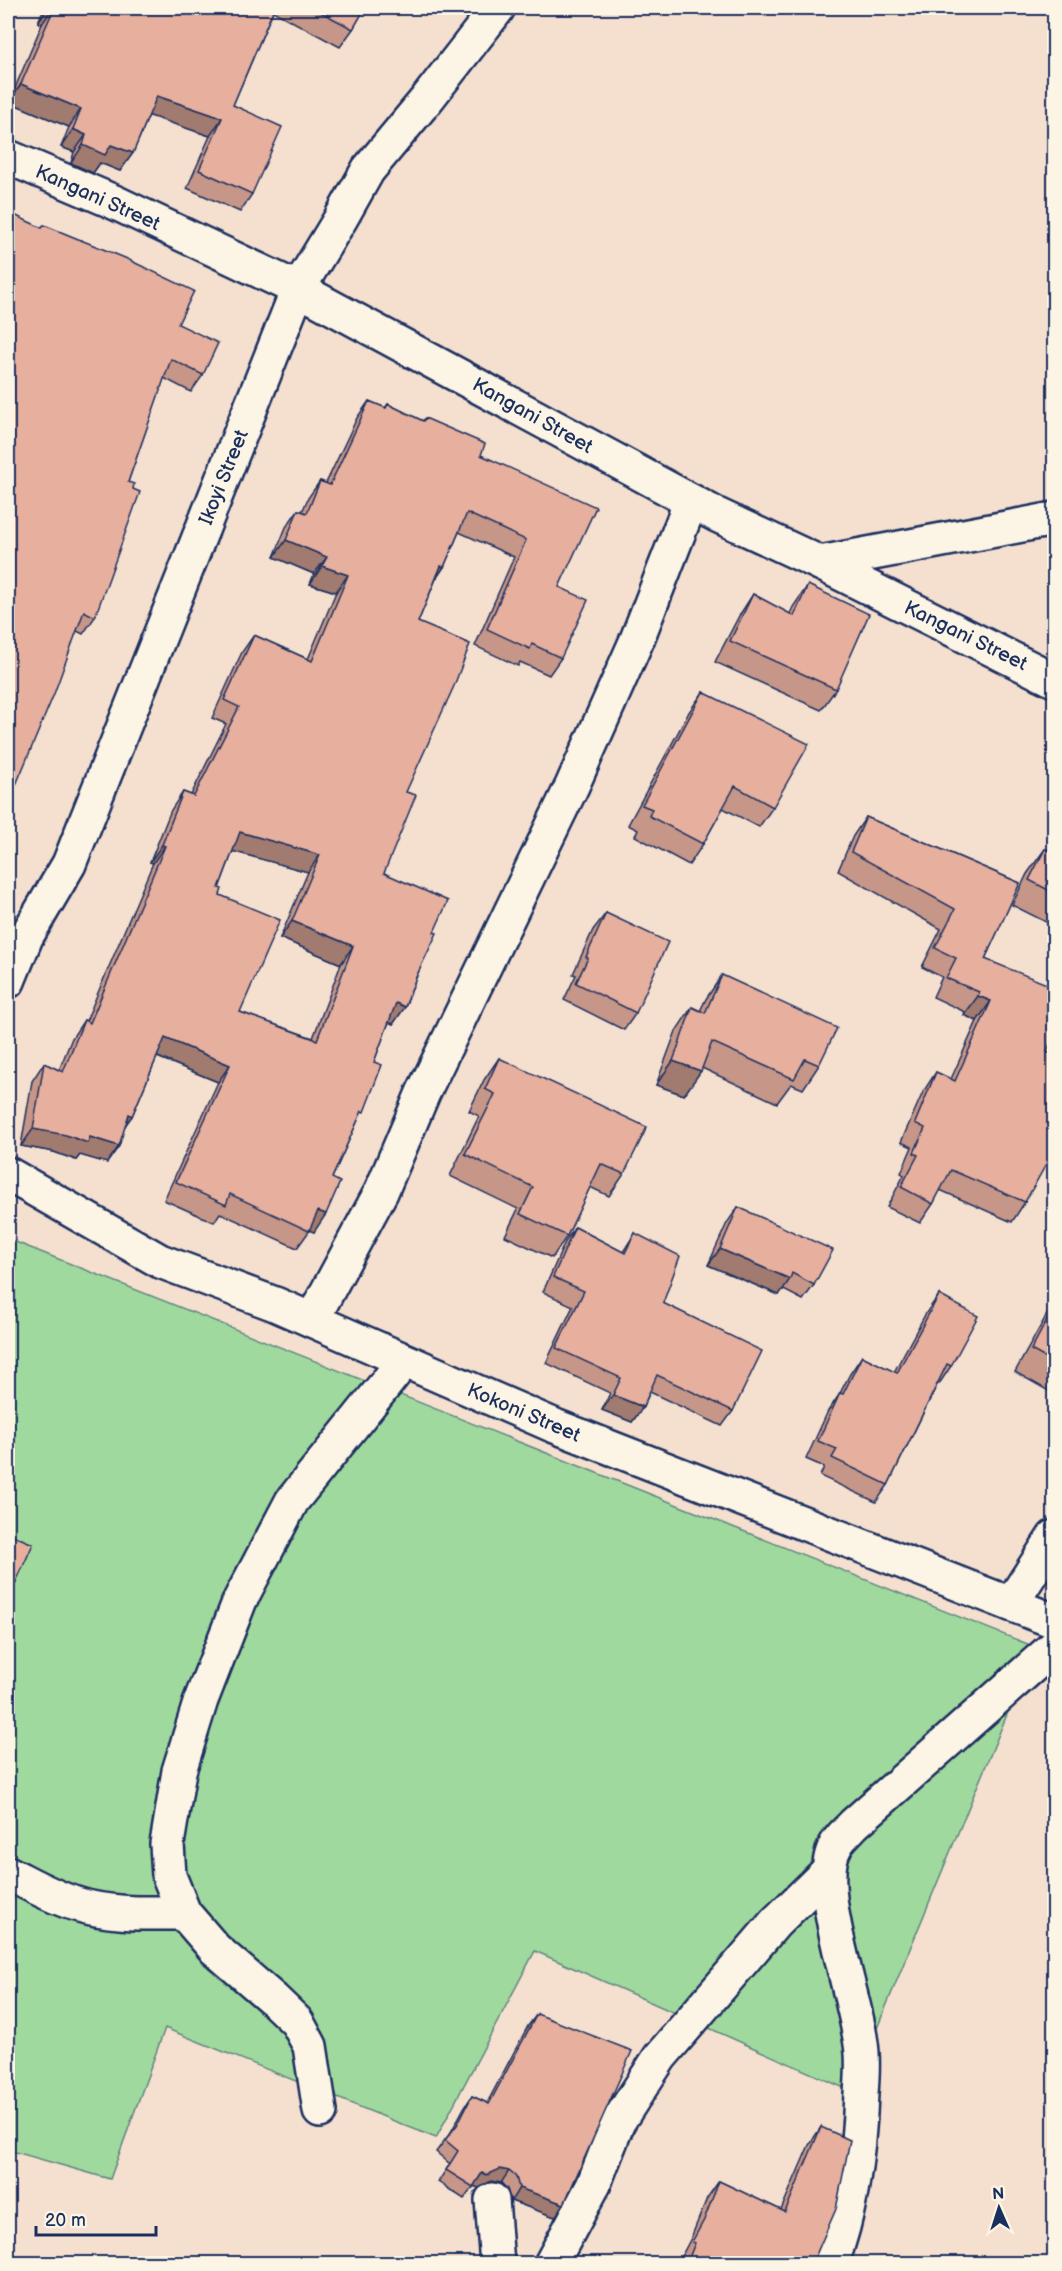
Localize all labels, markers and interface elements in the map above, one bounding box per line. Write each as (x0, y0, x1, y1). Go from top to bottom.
street label: Kangani Street (31, 160, 164, 236)
street label: Kangani Street (468, 373, 597, 459)
street label: Ikoyi Street (194, 426, 254, 528)
street label: Kangani Street (900, 596, 1031, 676)
street label: Kokoni Street (463, 1378, 584, 1448)
north arrow (969, 2178, 1029, 2238)
text: N (992, 2185, 1005, 2204)
scale bar (36, 2199, 156, 2237)
text: 20 m (45, 2210, 86, 2231)

